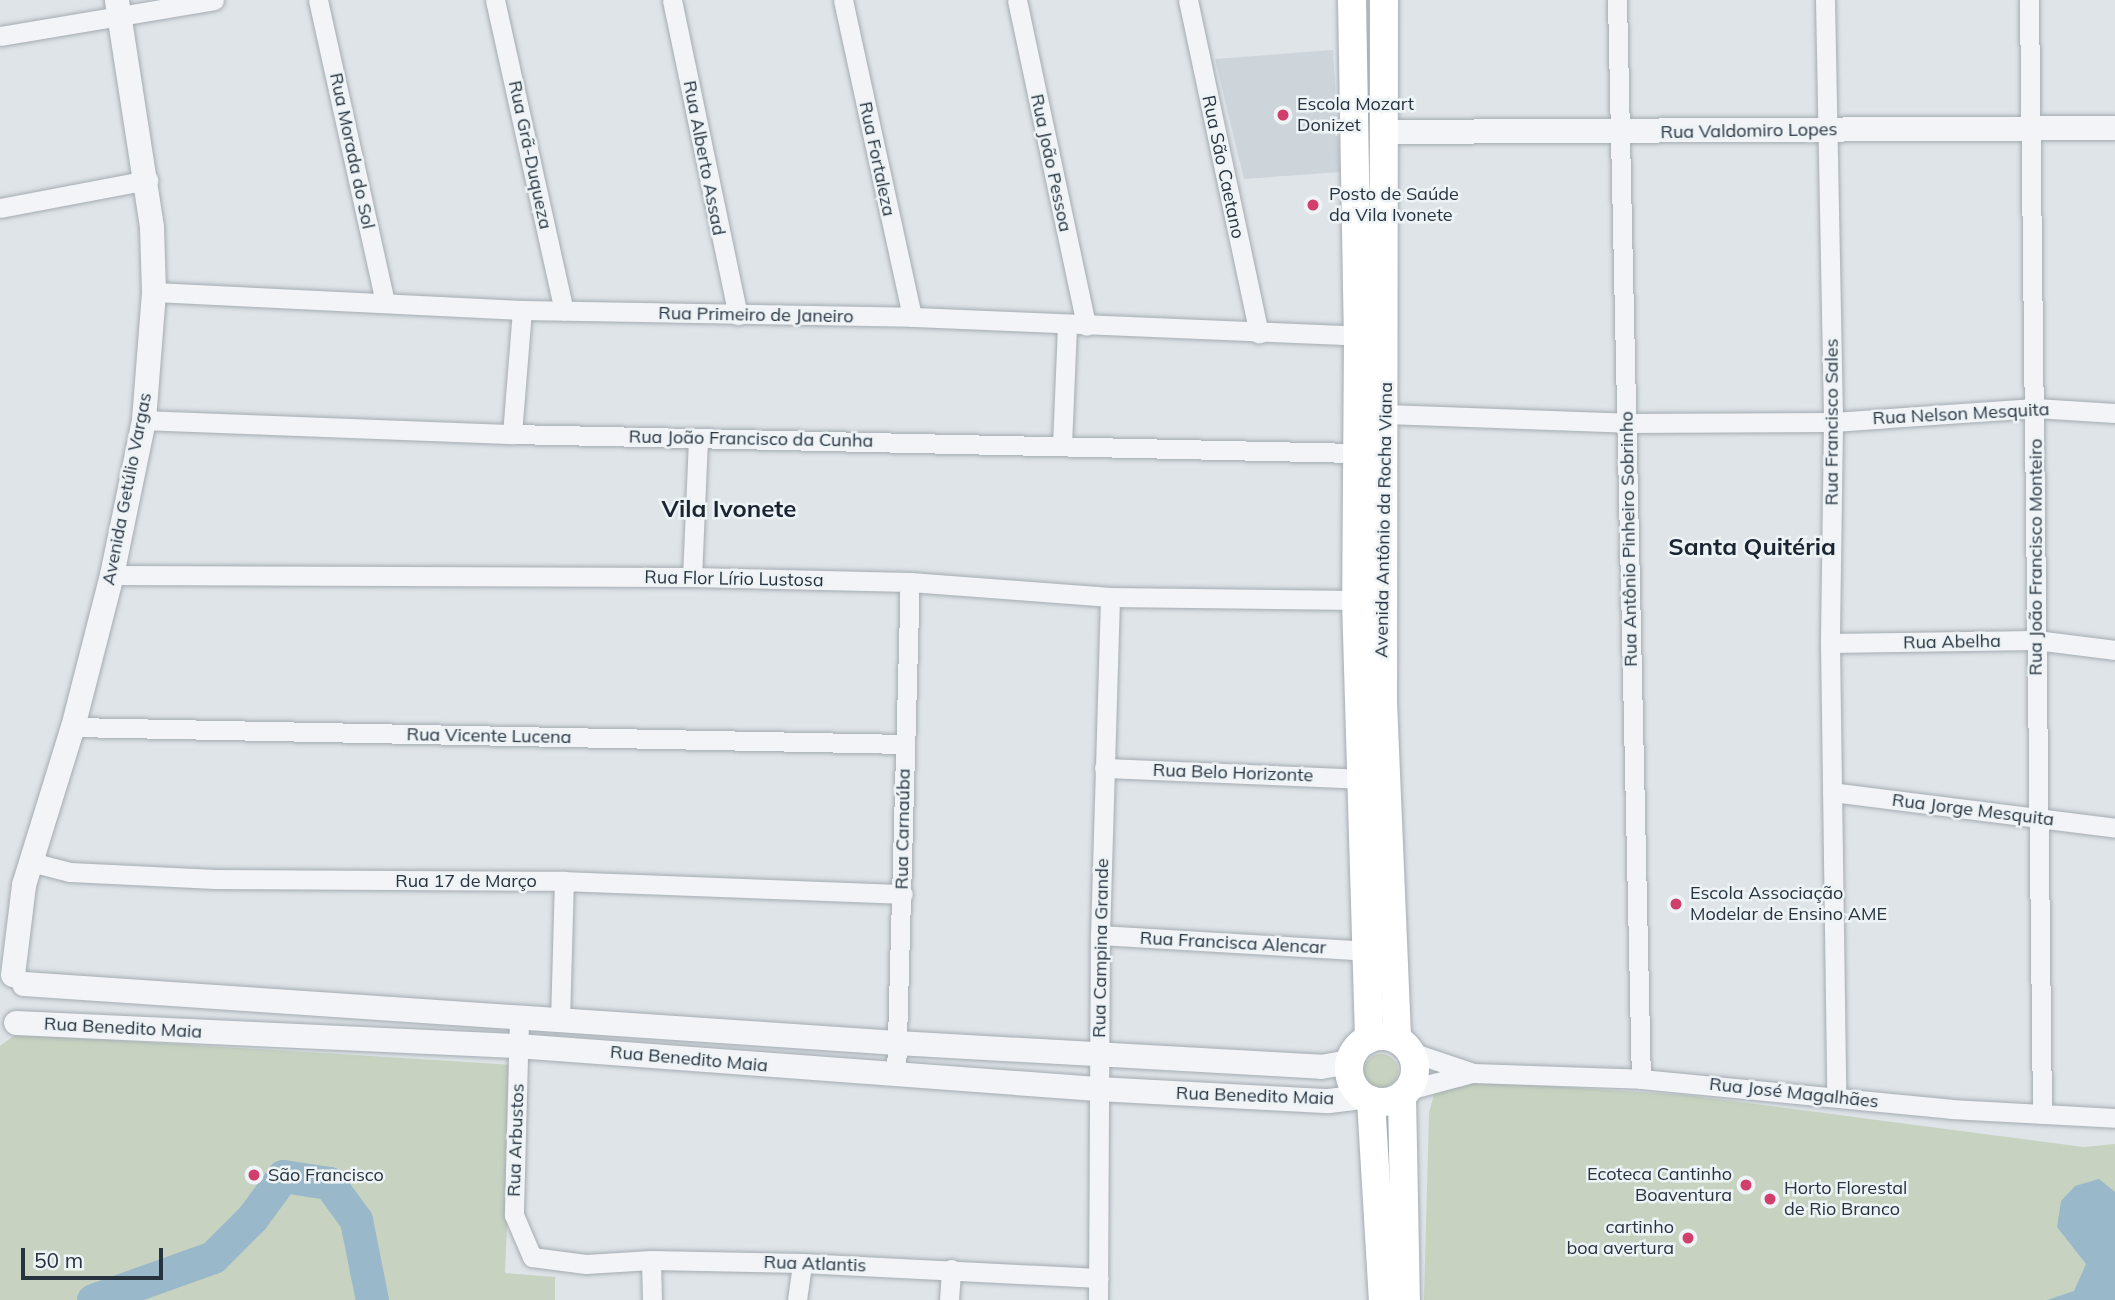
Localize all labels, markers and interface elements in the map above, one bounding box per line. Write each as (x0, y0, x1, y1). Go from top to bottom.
street label: Rua Morada do Sol (325, 71, 379, 231)
street label: Rua Grã-Duqueza (504, 79, 556, 231)
street label: Rua Alberto Assad (678, 79, 730, 237)
street label: Rua João Pessoa (1026, 92, 1076, 234)
street label: Rua São Caetano (1197, 93, 1249, 241)
place label: Escola Mozart Donizet (1297, 94, 1414, 136)
street label: Rua Fortaleza (854, 100, 900, 218)
marker: Escola Mozart Donizet (1275, 107, 1291, 123)
street label: Rua Valdomiro Lopes (1660, 119, 1838, 143)
place label: Posto de Saúde da Vila Ivonete (1329, 184, 1459, 227)
marker: Posto de Saúde da Vila Ivonete (1303, 195, 1323, 215)
street label: Rua Primeiro de Janeiro (658, 302, 854, 328)
street label: Rua Francisco Sales (1821, 339, 1843, 505)
street label: Avenida Antônio da Rocha Viana (1371, 382, 1397, 658)
street label: Avenida Getúlio Vargas (98, 391, 156, 587)
street label: Rua Nelson Mesquita (1872, 399, 2050, 429)
street label: Rua Antônio Pinheiro Sobrinho (1616, 411, 1642, 667)
street label: Rua João Francisco da Cunha (629, 426, 873, 452)
street label: Rua João Francisco Monteiro (2025, 438, 2047, 676)
district label: Vila Ivonete (662, 495, 796, 523)
district label: Santa Quitéria (1668, 533, 1836, 561)
street label: Rua Flor Lírio Lustosa (644, 567, 824, 591)
street label: Rua Abelha (1903, 630, 2001, 654)
street label: Rua Vicente Lucena (406, 724, 572, 748)
street label: Rua Belo Horizonte (1152, 759, 1314, 787)
street label: Rua Carnaúba (891, 768, 915, 890)
street label: Rua Jorge Mesquita (1891, 789, 2055, 831)
street label: Rua Campina Grande (1089, 858, 1113, 1038)
street label: Rua 17 de Março (395, 870, 537, 892)
place label: Escola Associação Modelar de Ensino AME (1690, 883, 1887, 926)
marker: Escola Associação Modelar de Ensino AME (1668, 896, 1684, 912)
street label: Rua Francisca Alencar (1139, 927, 1327, 959)
street label: Rua Benedito Maia (43, 1013, 203, 1043)
street label: Rua Benedito Maia (609, 1041, 769, 1077)
street label: Rua José Magalhães (1708, 1073, 1880, 1113)
street label: Rua Benedito Maia (1176, 1082, 1334, 1110)
street label: Rua Arbustos (503, 1083, 529, 1197)
place label: São Francisco (268, 1164, 384, 1186)
place label: Ecoteca Cantinho Boaventura (1587, 1164, 1732, 1206)
marker: São Francisco (246, 1167, 262, 1183)
marker: Ecoteca Cantinho Boaventura (1738, 1177, 1754, 1193)
place label: Horto Florestal de Rio Branco (1784, 1178, 1907, 1220)
marker: Horto Florestal de Rio Branco (1762, 1191, 1778, 1207)
place label: cartinho boa avertura (1567, 1217, 1674, 1260)
marker: cartinho boa avertura (1680, 1230, 1696, 1246)
scale bar (24, 1234, 166, 1278)
text: 50 m (34, 1247, 83, 1273)
street label: Rua Atlantis (763, 1251, 867, 1277)

